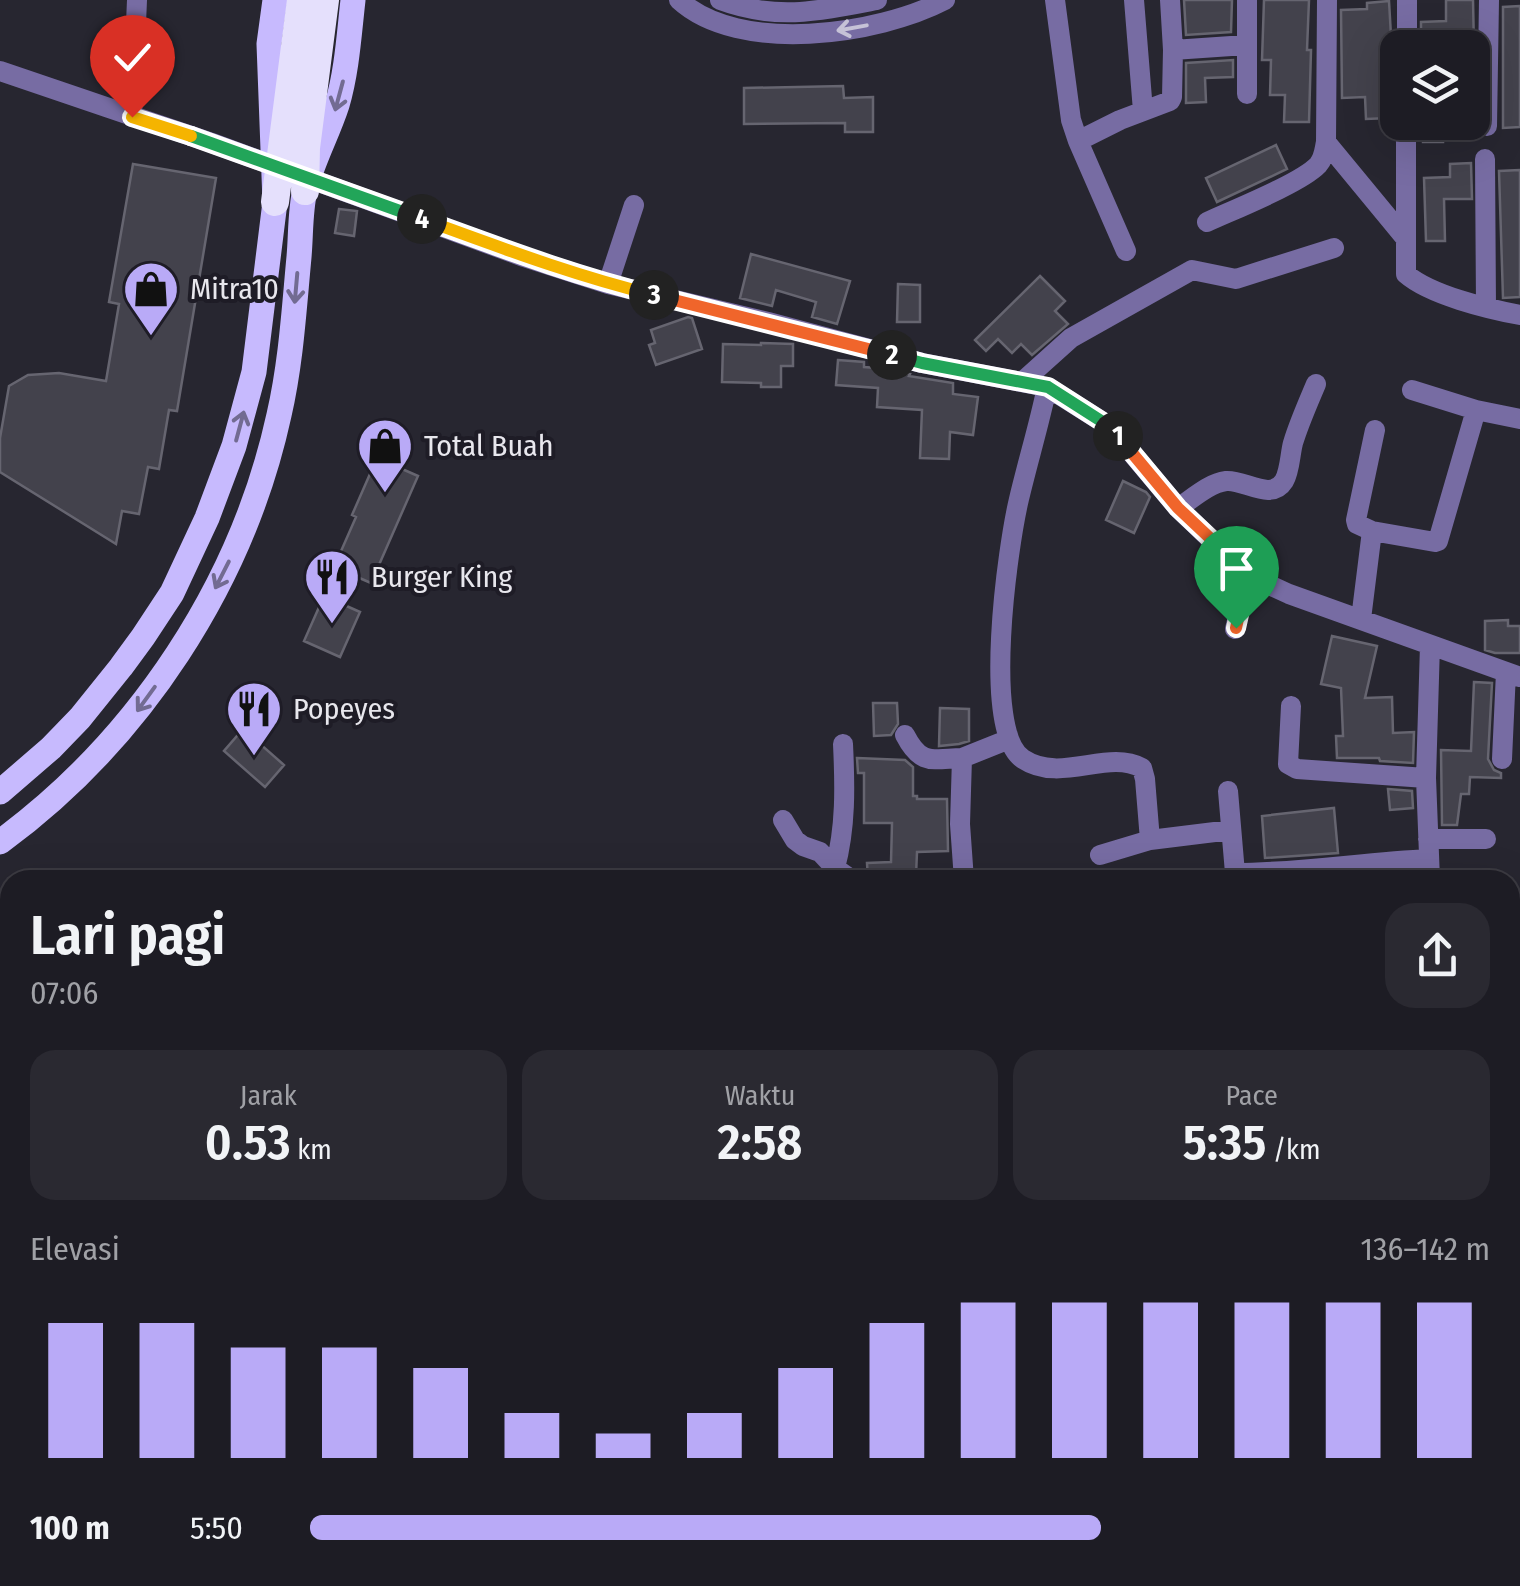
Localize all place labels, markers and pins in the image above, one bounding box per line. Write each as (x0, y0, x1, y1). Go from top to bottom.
pin (90, 15, 175, 118)
pin: 4 (397, 194, 447, 244)
shop icon: Mitra10 (121, 259, 181, 338)
pin: 3 (629, 270, 679, 320)
place label: Mitra10 (190, 271, 279, 307)
pin: 2 (867, 330, 917, 380)
pin: 1 (1093, 411, 1143, 461)
shop icon: Total Buah (355, 416, 415, 495)
place label: Total Buah (424, 428, 554, 464)
pin (1194, 526, 1279, 629)
restaurant icon: Burger King (302, 547, 362, 626)
place label: Burger King (371, 559, 513, 595)
restaurant icon: Popeyes (224, 679, 284, 758)
place label: Popeyes (293, 691, 395, 727)

